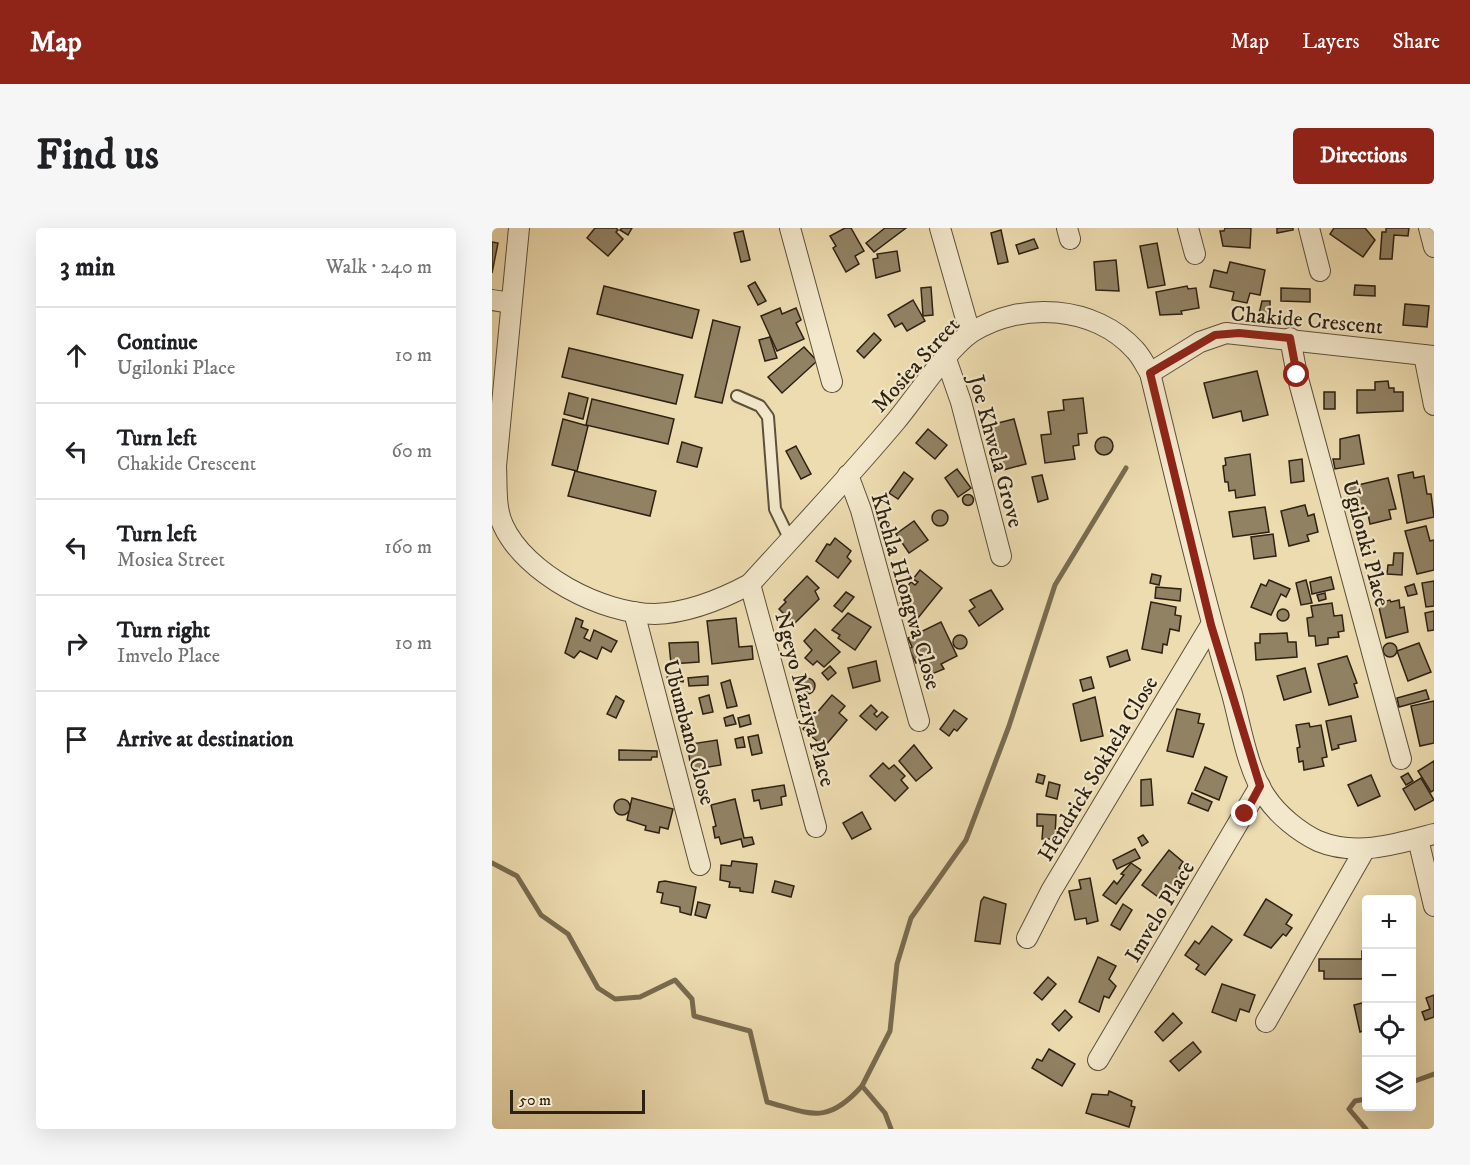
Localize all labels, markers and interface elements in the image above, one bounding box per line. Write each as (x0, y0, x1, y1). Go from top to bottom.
text: Map (30, 25, 82, 60)
text: Map (1230, 29, 1269, 55)
text: Layers (1302, 29, 1360, 55)
text: Share (1393, 29, 1440, 55)
button: Directions (1293, 128, 1434, 184)
text: Find us (36, 130, 159, 182)
text: 3 min (60, 251, 115, 284)
text: Walk · 240 m (326, 255, 432, 280)
street label: Chakide Crescent (1229, 300, 1384, 341)
street label: Mosiea Street (866, 312, 966, 418)
text: Continue (117, 329, 198, 356)
icon: ahead (60, 339, 93, 372)
text: 10 m (395, 343, 432, 368)
text: Ugilonki Place (117, 356, 235, 381)
route start (1283, 361, 1309, 387)
street label: Joe Khwela Grove (962, 370, 1029, 530)
text: Turn left (117, 425, 197, 452)
icon: left (60, 435, 93, 468)
text: 60 m (392, 439, 432, 464)
text: Chakide Crescent (117, 452, 256, 477)
street label: Ugilonki Place (1336, 477, 1395, 610)
street label: Khehla Hlongwa Close (865, 490, 947, 693)
text: Turn left (117, 521, 197, 548)
icon: left (60, 531, 93, 564)
text: 160 m (384, 535, 432, 560)
text: Mosiea Street (117, 548, 225, 573)
street label: Ngeyo Maziya Place (768, 609, 841, 790)
text: Turn right (117, 617, 210, 644)
icon: right (60, 627, 93, 660)
text: 10 m (395, 631, 432, 656)
text: Imvelo Place (117, 644, 220, 669)
street label: Ubumbano Close (656, 657, 721, 808)
street label: Hendrick Sokhela Close (1032, 671, 1164, 866)
icon: arrive (60, 723, 93, 756)
text: Arrive at destination (117, 726, 294, 753)
route end (1231, 800, 1257, 826)
street label: Imvelo Place (1120, 856, 1201, 967)
map controls (1362, 895, 1416, 1111)
button: + (1362, 895, 1416, 949)
button: − (1362, 949, 1416, 1003)
button: locate (1362, 1003, 1416, 1057)
button: layers (1362, 1057, 1416, 1111)
scale bar (510, 1087, 645, 1114)
text: 50 m (519, 1090, 551, 1110)

